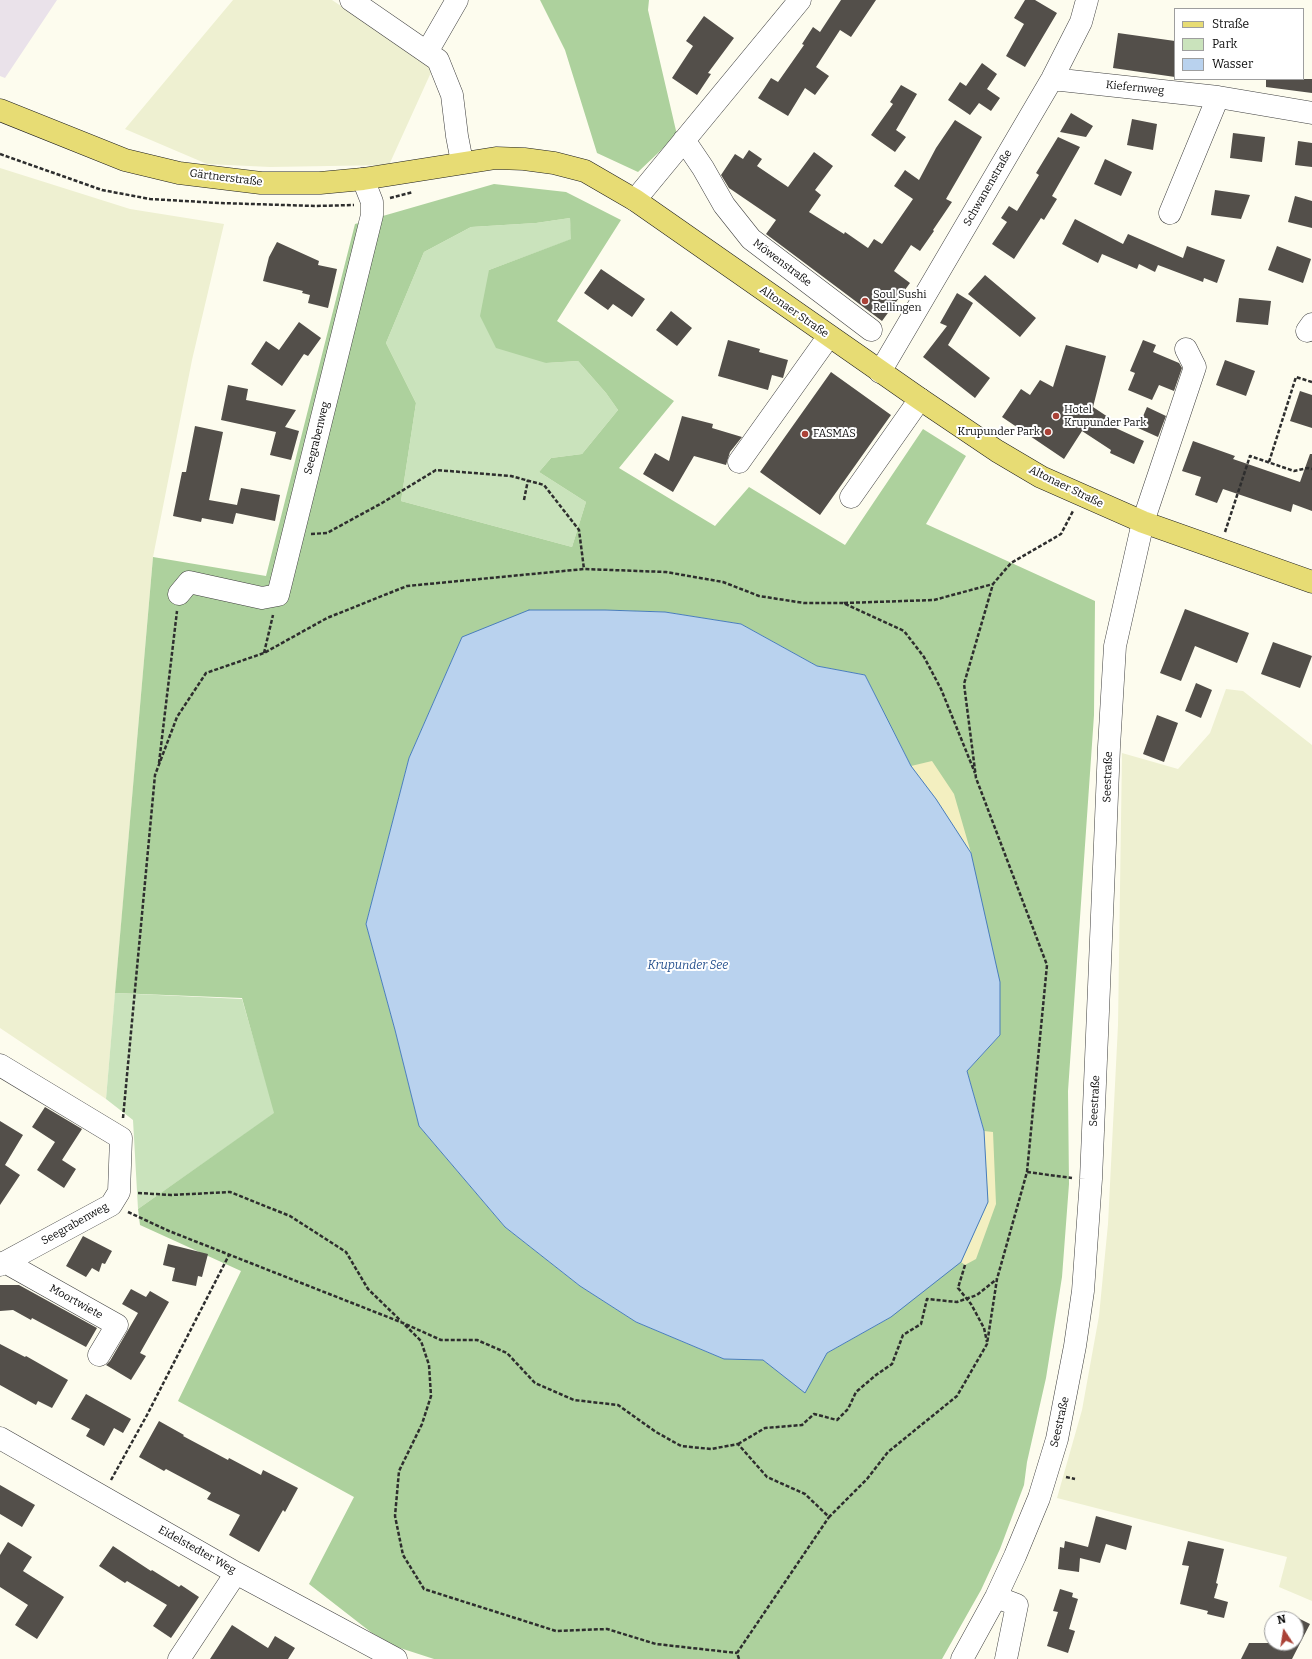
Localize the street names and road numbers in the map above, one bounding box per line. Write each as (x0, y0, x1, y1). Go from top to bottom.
street label: Kiefernweg (1105, 78, 1165, 98)
street label: Schwanenstraße (961, 148, 1015, 228)
street label: Gärtnerstraße (189, 167, 263, 189)
street label: Möwenstraße (750, 237, 814, 289)
street label: Altonaer Straße (757, 283, 831, 341)
street label: Seegrabenweg (302, 400, 332, 476)
street label: Altonaer Straße (1027, 463, 1105, 511)
street label: Seestraße (1101, 751, 1115, 803)
street label: Seestraße (1087, 1075, 1103, 1127)
street label: Seegrabenweg (39, 1200, 111, 1248)
street label: Moortwiete (47, 1282, 105, 1322)
street label: Seestraße (1048, 1396, 1072, 1448)
street label: Eidelstedter Weg (156, 1523, 238, 1577)

